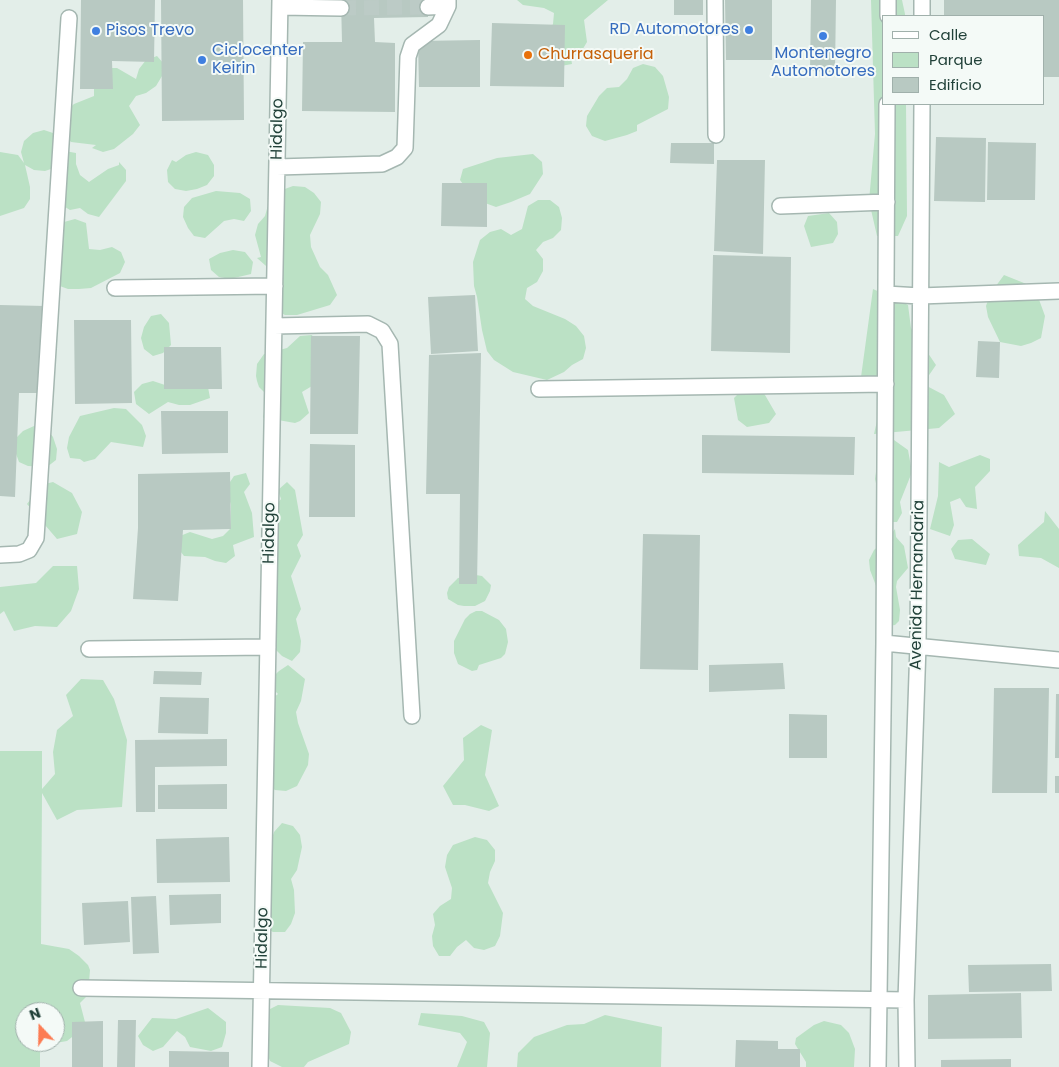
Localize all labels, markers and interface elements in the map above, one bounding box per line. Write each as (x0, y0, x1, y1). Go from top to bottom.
legend (882, 15, 1044, 105)
place label: RD Automotores (610, 20, 739, 40)
place label: Pisos Trevo (106, 21, 194, 41)
marker: RD Automotores (743, 24, 755, 36)
text: Calle (929, 24, 967, 45)
marker: Pisos Trevo (90, 25, 102, 37)
marker: Montenegro Automotores (817, 30, 829, 42)
place label: Ciclocenter Keirin (212, 41, 304, 79)
place label: Montenegro Automotores (771, 44, 875, 82)
place label: Churrasqueria (538, 45, 654, 65)
marker: Churrasqueria (522, 49, 534, 61)
text: Parque (929, 49, 982, 70)
marker: Ciclocenter Keirin (196, 54, 208, 66)
text: Edificio (929, 74, 982, 95)
street label: Hidalgo (268, 98, 288, 160)
street label: Avenida Hernandaria (907, 500, 929, 670)
street label: Hidalgo (260, 502, 280, 564)
street label: Hidalgo (253, 907, 273, 969)
north arrow (15, 1002, 65, 1052)
text: N (26, 1003, 43, 1025)

